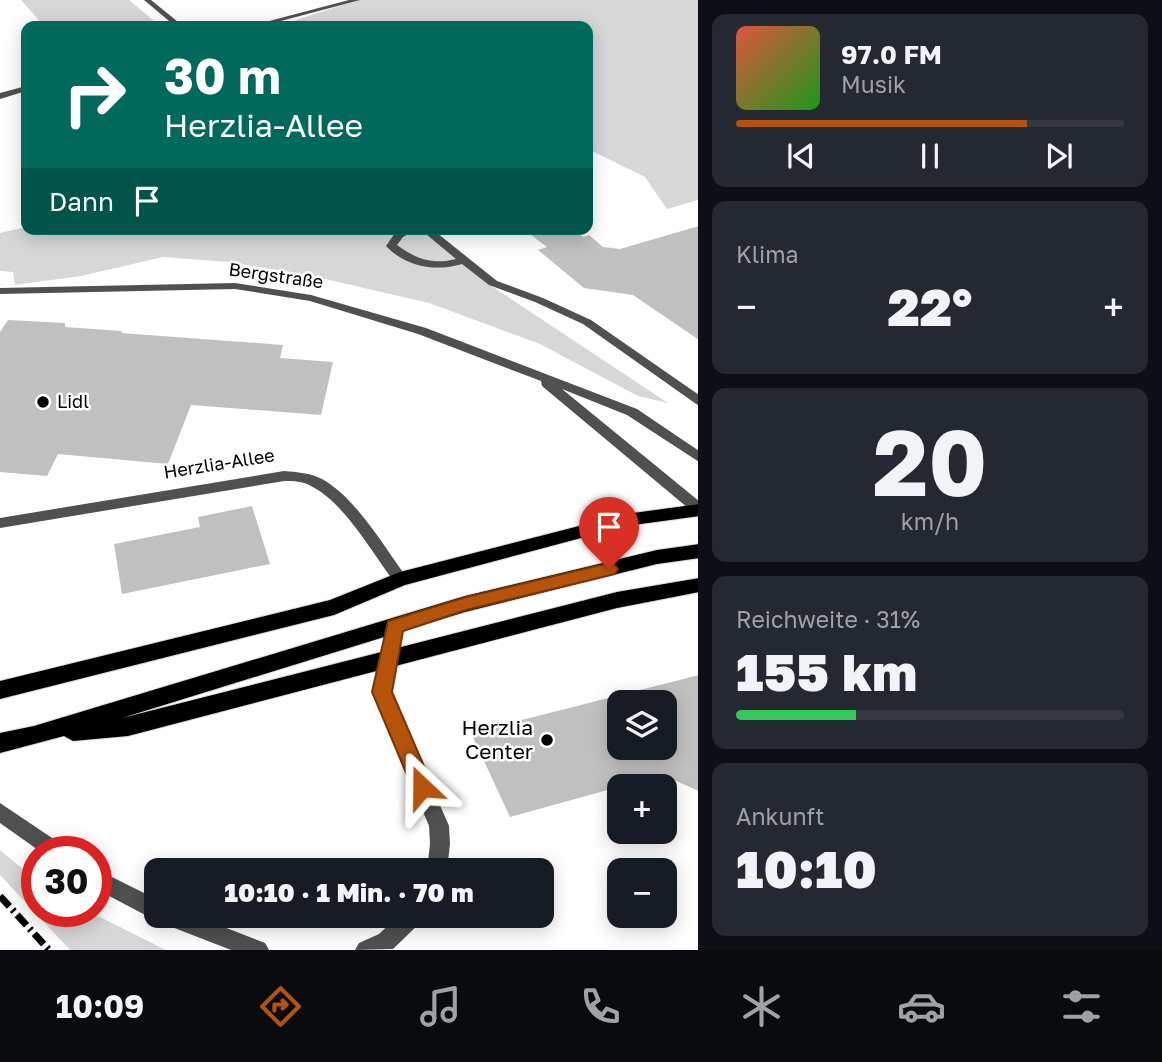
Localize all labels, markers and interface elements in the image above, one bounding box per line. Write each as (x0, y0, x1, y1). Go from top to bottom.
text: 97.0 FM (841, 39, 942, 70)
text: 30 m (164, 46, 281, 105)
icon: right (49, 49, 140, 140)
text: Musik (841, 70, 906, 98)
text: Herzlia-Allee (164, 106, 363, 144)
icon: previous (782, 137, 820, 175)
icon: pause (911, 137, 949, 175)
icon: next (1040, 137, 1078, 175)
icon: arrive (128, 182, 166, 220)
text: Dann (49, 186, 114, 217)
text: Klima (736, 240, 799, 268)
street label: Bergstraße (228, 258, 325, 293)
text: 22° (888, 275, 972, 337)
text: − (736, 284, 757, 329)
text: + (1103, 284, 1124, 329)
place label: Lidl (57, 390, 89, 412)
marker: Lidl (35, 394, 51, 410)
text: 20 (873, 407, 987, 516)
street label: Herzlia-Allee (162, 443, 276, 483)
pin (579, 497, 639, 569)
text: km/h (901, 507, 959, 535)
icon: arrive (590, 508, 628, 546)
text: Reichweite · 31% (736, 605, 920, 633)
text: 155 km (736, 640, 917, 702)
map controls (607, 690, 677, 928)
button: layers (607, 690, 677, 760)
place label: Herzlia Center (462, 714, 533, 764)
marker: Herzlia Center (539, 732, 555, 748)
position arrow (385, 750, 459, 824)
button: + (607, 774, 677, 844)
text: Ankunft (736, 802, 824, 830)
speed limit sign: 30 (21, 836, 112, 927)
text: 10:10 (736, 837, 877, 899)
button: − (607, 858, 677, 928)
text: 10:10 · 1 Min. · 70 m (224, 877, 474, 908)
icon: directions (256, 982, 305, 1031)
icon: music (416, 982, 465, 1031)
icon: phone (576, 982, 625, 1031)
icon: climate (737, 982, 786, 1031)
icon: car (897, 982, 946, 1031)
icon: filters (1057, 982, 1106, 1031)
text: 10:09 (56, 987, 144, 1025)

